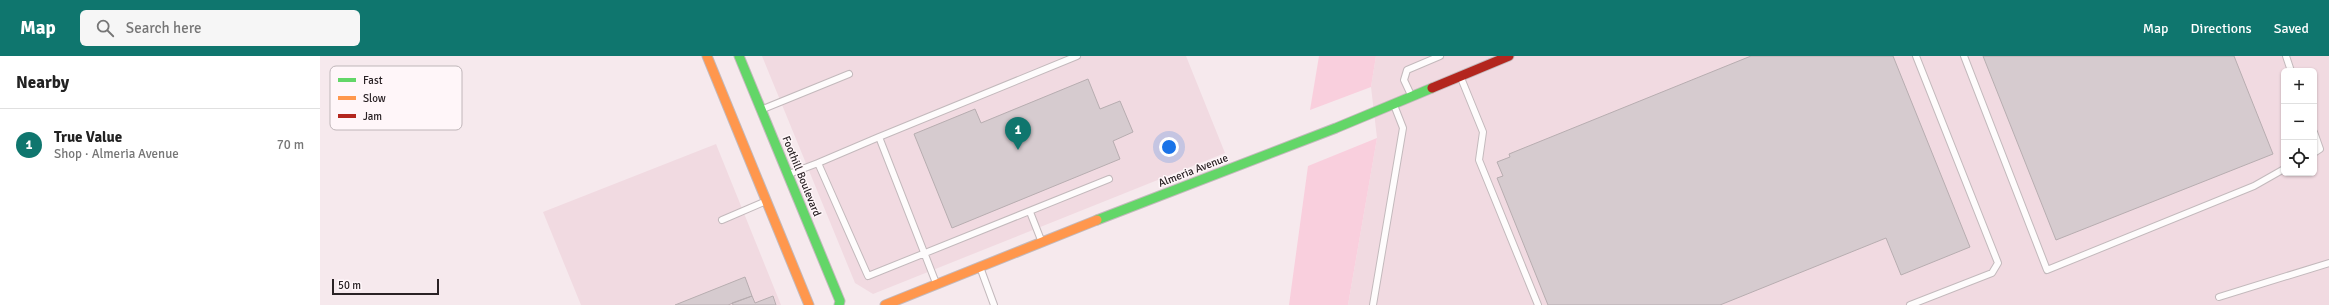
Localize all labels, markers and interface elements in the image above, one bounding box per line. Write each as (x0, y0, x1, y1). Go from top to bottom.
search box (80, 10, 360, 46)
text: Map (20, 16, 56, 40)
icon: search (94, 17, 116, 39)
text: Search here (126, 19, 201, 37)
text: Map (2143, 20, 2169, 37)
text: Directions (2191, 20, 2252, 37)
text: Saved (2274, 20, 2309, 37)
legend (330, 66, 462, 130)
map controls (2281, 68, 2317, 176)
button: + (2281, 68, 2317, 104)
text: Nearby (16, 72, 69, 93)
text: Fast (363, 74, 383, 87)
text: Slow (363, 92, 386, 105)
button: − (2281, 104, 2317, 140)
text: Jam (363, 110, 382, 123)
pin: 1 (1005, 117, 1031, 150)
text: True Value (54, 128, 122, 146)
street label: Foothill Boulevard (779, 134, 824, 218)
text: 1 (25, 137, 33, 153)
text: 70 m (277, 137, 304, 153)
your location (1159, 137, 1179, 157)
button: locate (2281, 140, 2317, 176)
text: Shop · Almeria Avenue (54, 146, 179, 162)
street label: Almeria Avenue (1156, 151, 1230, 190)
scale bar (332, 277, 439, 296)
text: 50 m (338, 279, 361, 292)

